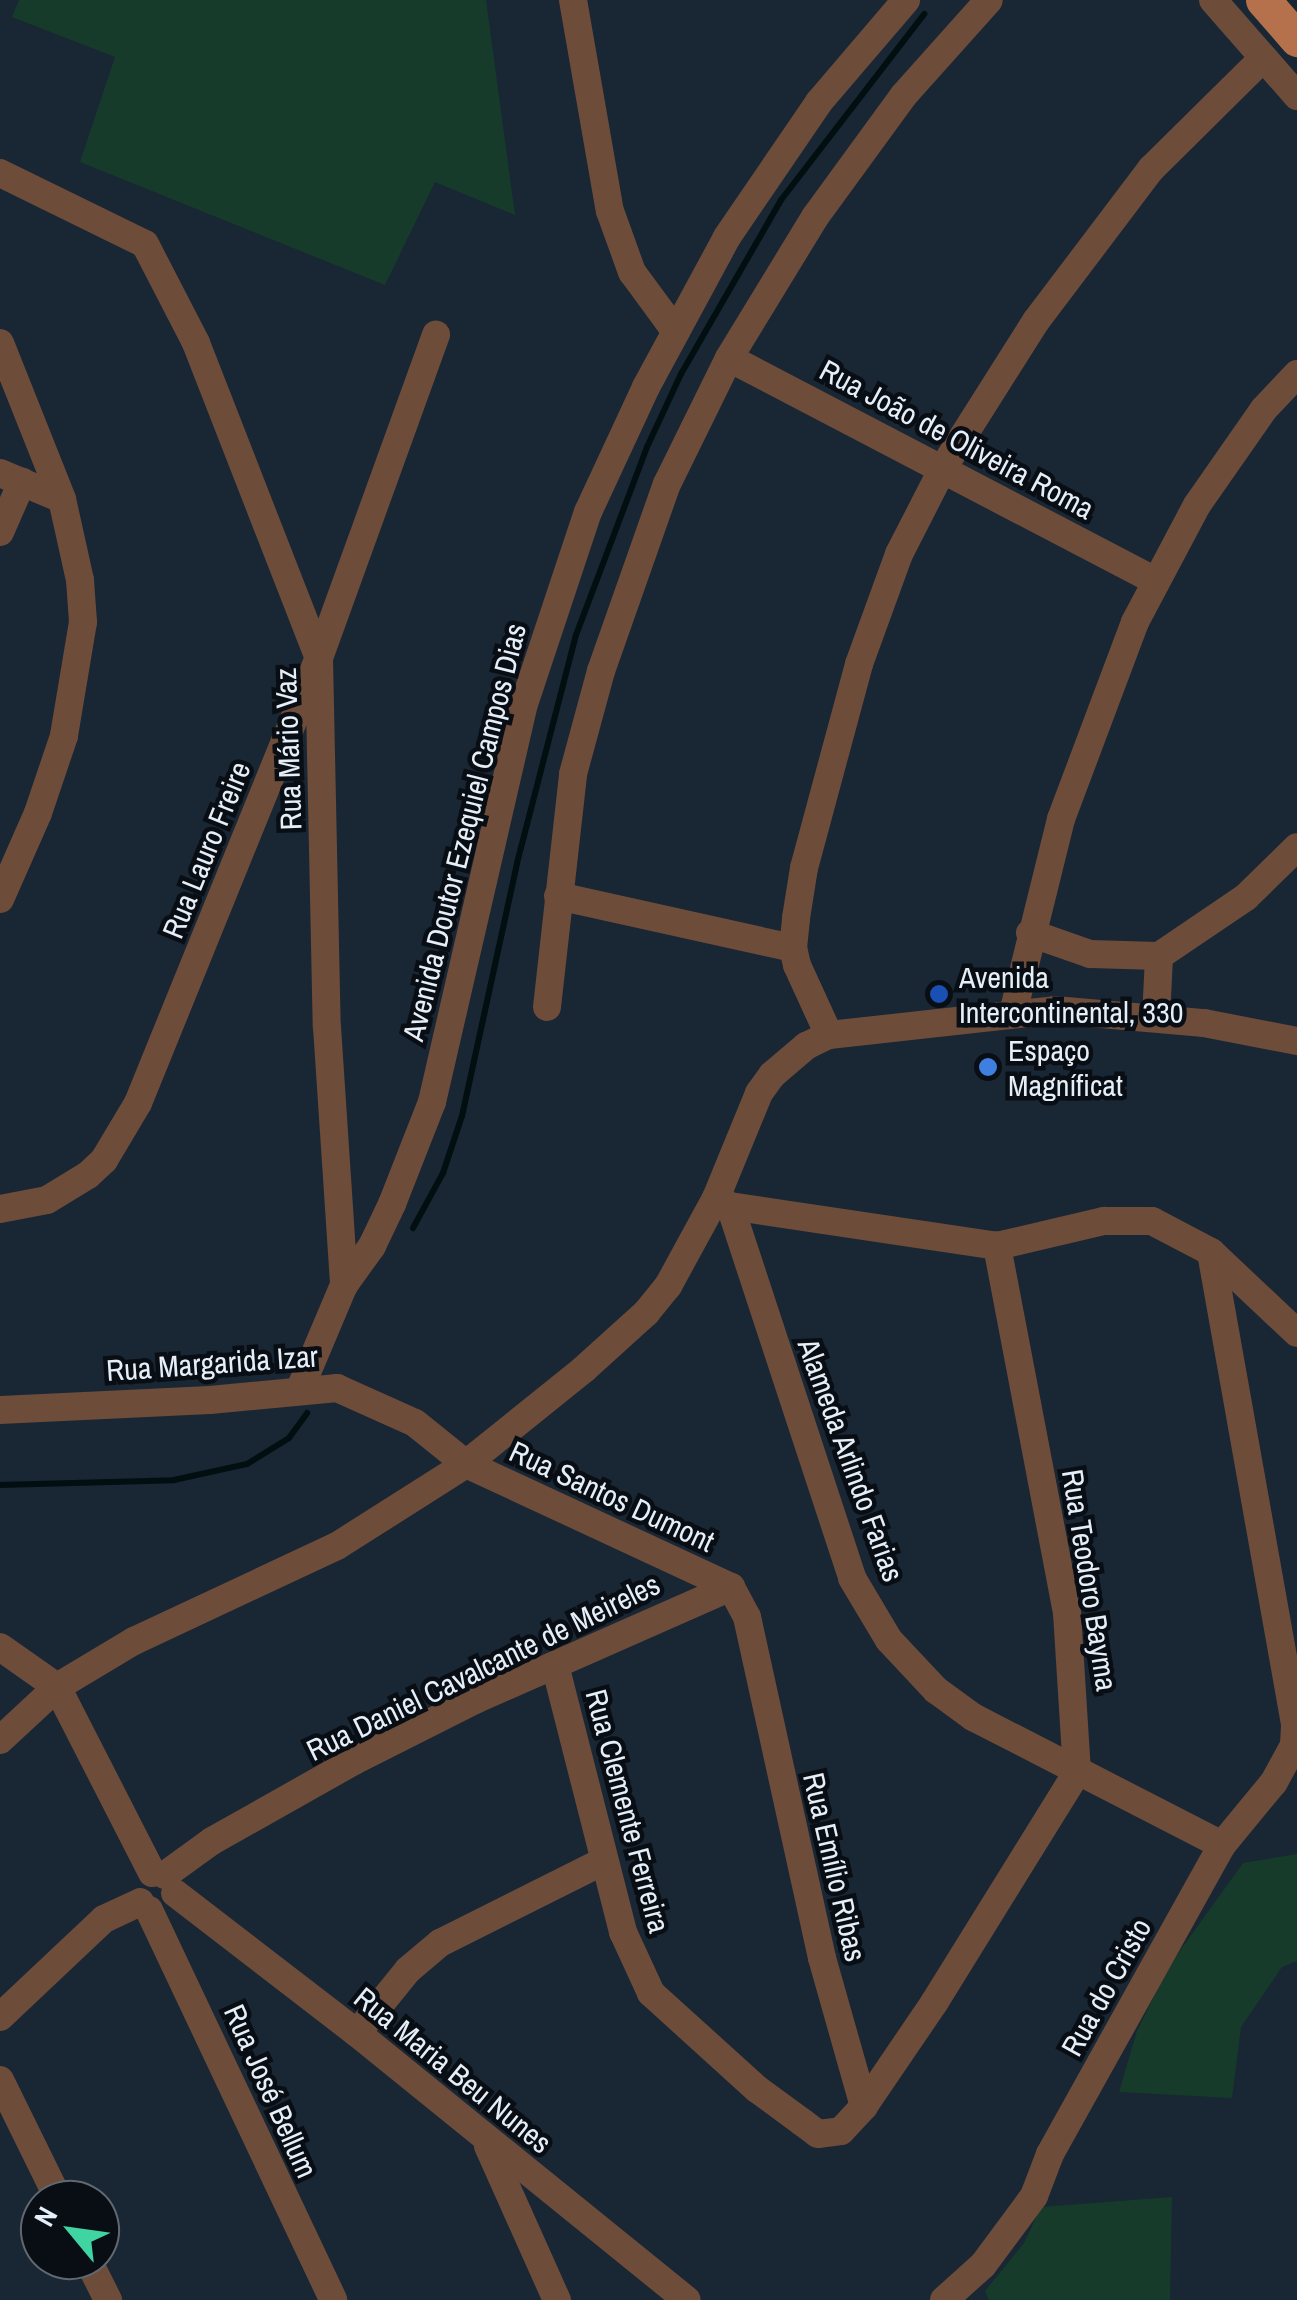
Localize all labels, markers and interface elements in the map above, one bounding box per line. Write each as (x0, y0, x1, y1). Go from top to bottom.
street label: Rua João de Oliveira Roma (814, 352, 1100, 526)
street label: Avenida Doutor Ezequiel Campos Dias (395, 620, 533, 1044)
street label: Rua Mário Vaz (267, 667, 309, 831)
street label: Rua Lauro Freire (154, 756, 258, 944)
place label: Avenida Intercontinental, 330 (959, 959, 1183, 1030)
marker: Avenida Intercontinental, 330 (928, 983, 950, 1005)
place label: Espaço Magníficat (1008, 1032, 1123, 1102)
marker: Espaço Magníficat (977, 1056, 999, 1078)
street label: Alameda Arlindo Farias (790, 1333, 912, 1587)
street label: Rua Margarida Izar (105, 1338, 319, 1388)
street label: Rua Santos Dumont (504, 1433, 720, 1559)
street label: Rua Teodoro Bayma (1055, 1466, 1125, 1694)
street label: Rua Daniel Cavalcante de Meireles (301, 1566, 665, 1768)
street label: Rua Clemente Ferreira (578, 1685, 678, 1937)
street label: Rua Emílio Ribas (796, 1769, 874, 1965)
street label: Rua do Cristo (1053, 1912, 1159, 2062)
street label: Rua Maria Beu Nunes (347, 1979, 559, 2161)
street label: Rua José Bellum (217, 1999, 325, 2183)
north arrow (20, 2180, 120, 2280)
text: N (25, 2200, 66, 2233)

